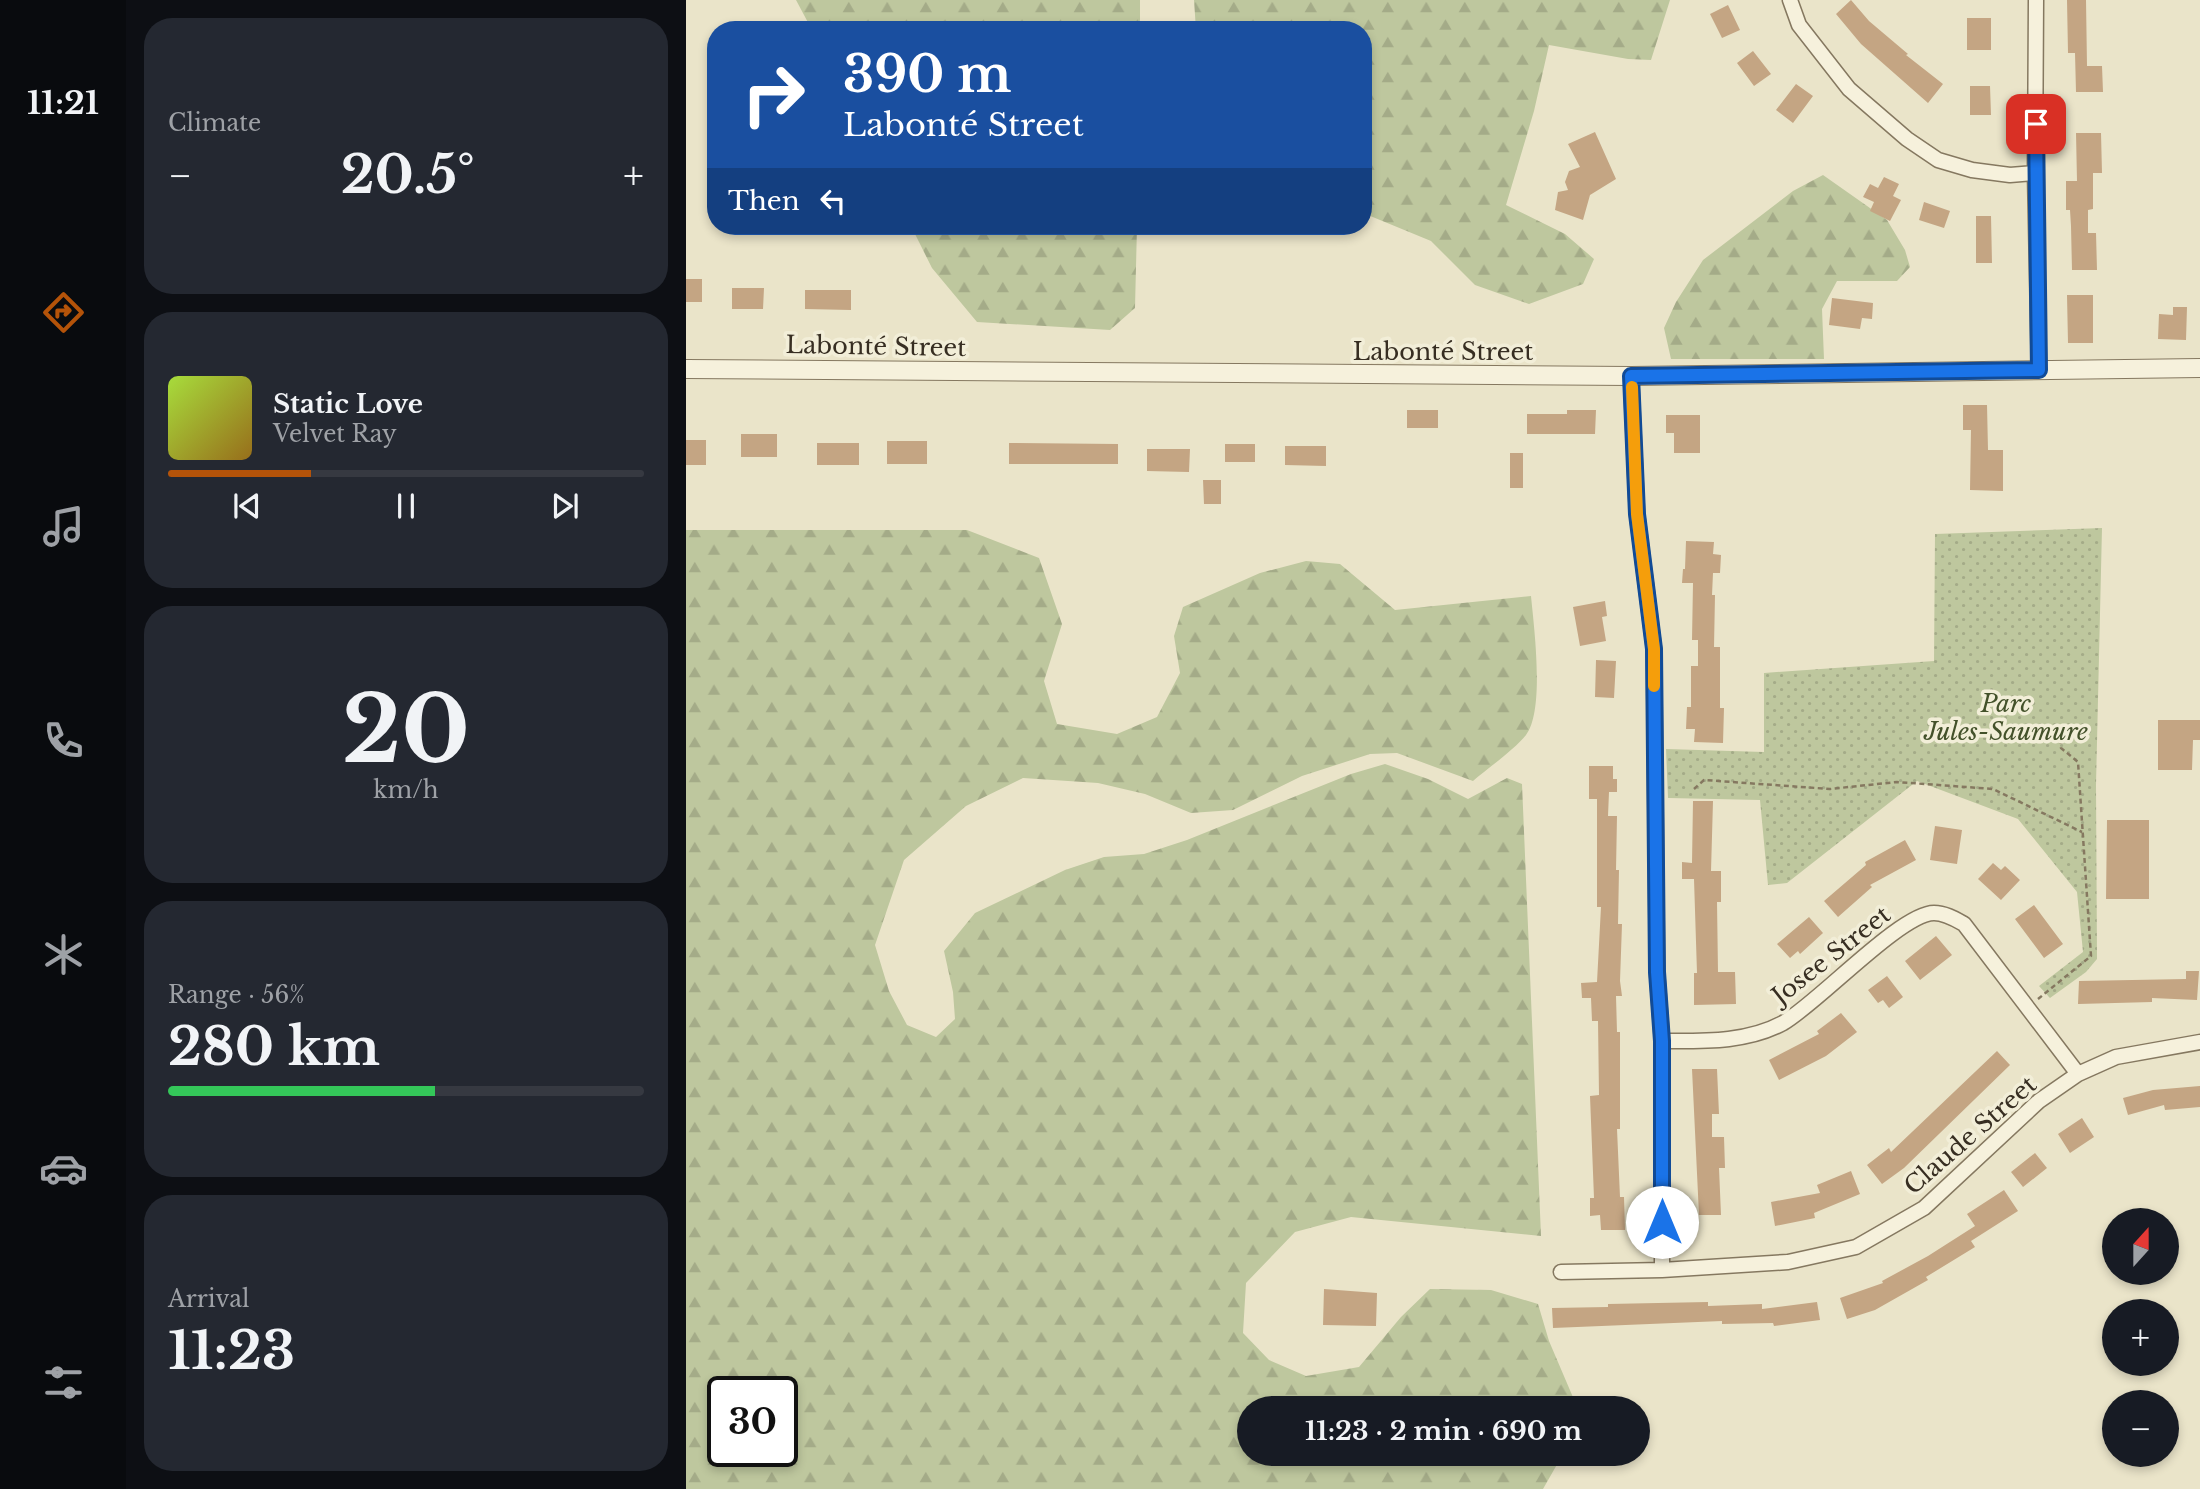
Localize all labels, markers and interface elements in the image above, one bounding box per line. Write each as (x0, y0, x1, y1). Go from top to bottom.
text: 390 m (843, 44, 1011, 105)
icon: right (728, 49, 819, 140)
text: 11:21 (27, 83, 99, 123)
pin (2006, 94, 2066, 154)
text: Labonté Street (843, 105, 1084, 145)
icon: arrive (2017, 105, 2055, 143)
text: Climate (168, 109, 261, 137)
text: 20.5° (341, 143, 475, 207)
text: − (168, 152, 192, 199)
text: + (623, 152, 644, 199)
icon: left (814, 182, 852, 220)
text: Then (728, 185, 800, 217)
icon: directions (39, 288, 88, 337)
street label: Labonté Street (785, 330, 967, 362)
street label: Labonté Street (1353, 337, 1533, 366)
text: Static Love (273, 388, 423, 420)
text: Velvet Ray (273, 420, 397, 448)
icon: previous (228, 487, 266, 525)
icon: pause (387, 487, 425, 525)
icon: next (546, 487, 584, 525)
icon: music (39, 502, 88, 551)
text: 20 (342, 674, 470, 787)
park label: Parc Jules-Saumure (1923, 689, 2088, 746)
icon: phone (39, 716, 88, 765)
text: km/h (373, 776, 439, 804)
street label: Josee Street (1764, 900, 1896, 1012)
icon: climate (39, 930, 88, 979)
text: Range · 56% (168, 981, 305, 1009)
text: 280 km (168, 1015, 380, 1079)
street label: Claude Street (1898, 1070, 2042, 1200)
icon: car (39, 1144, 88, 1193)
position arrow (1625, 1185, 1699, 1259)
north arrow (2102, 1208, 2179, 1284)
map controls (2102, 1208, 2179, 1467)
text: Arrival (168, 1285, 249, 1313)
button: + (2102, 1299, 2179, 1376)
text: 11:23 (168, 1319, 295, 1383)
icon: filters (39, 1358, 88, 1407)
speed limit sign: 30 (707, 1376, 798, 1467)
button: − (2102, 1390, 2179, 1467)
text: 11:23 · 2 min · 690 m (1305, 1415, 1582, 1447)

